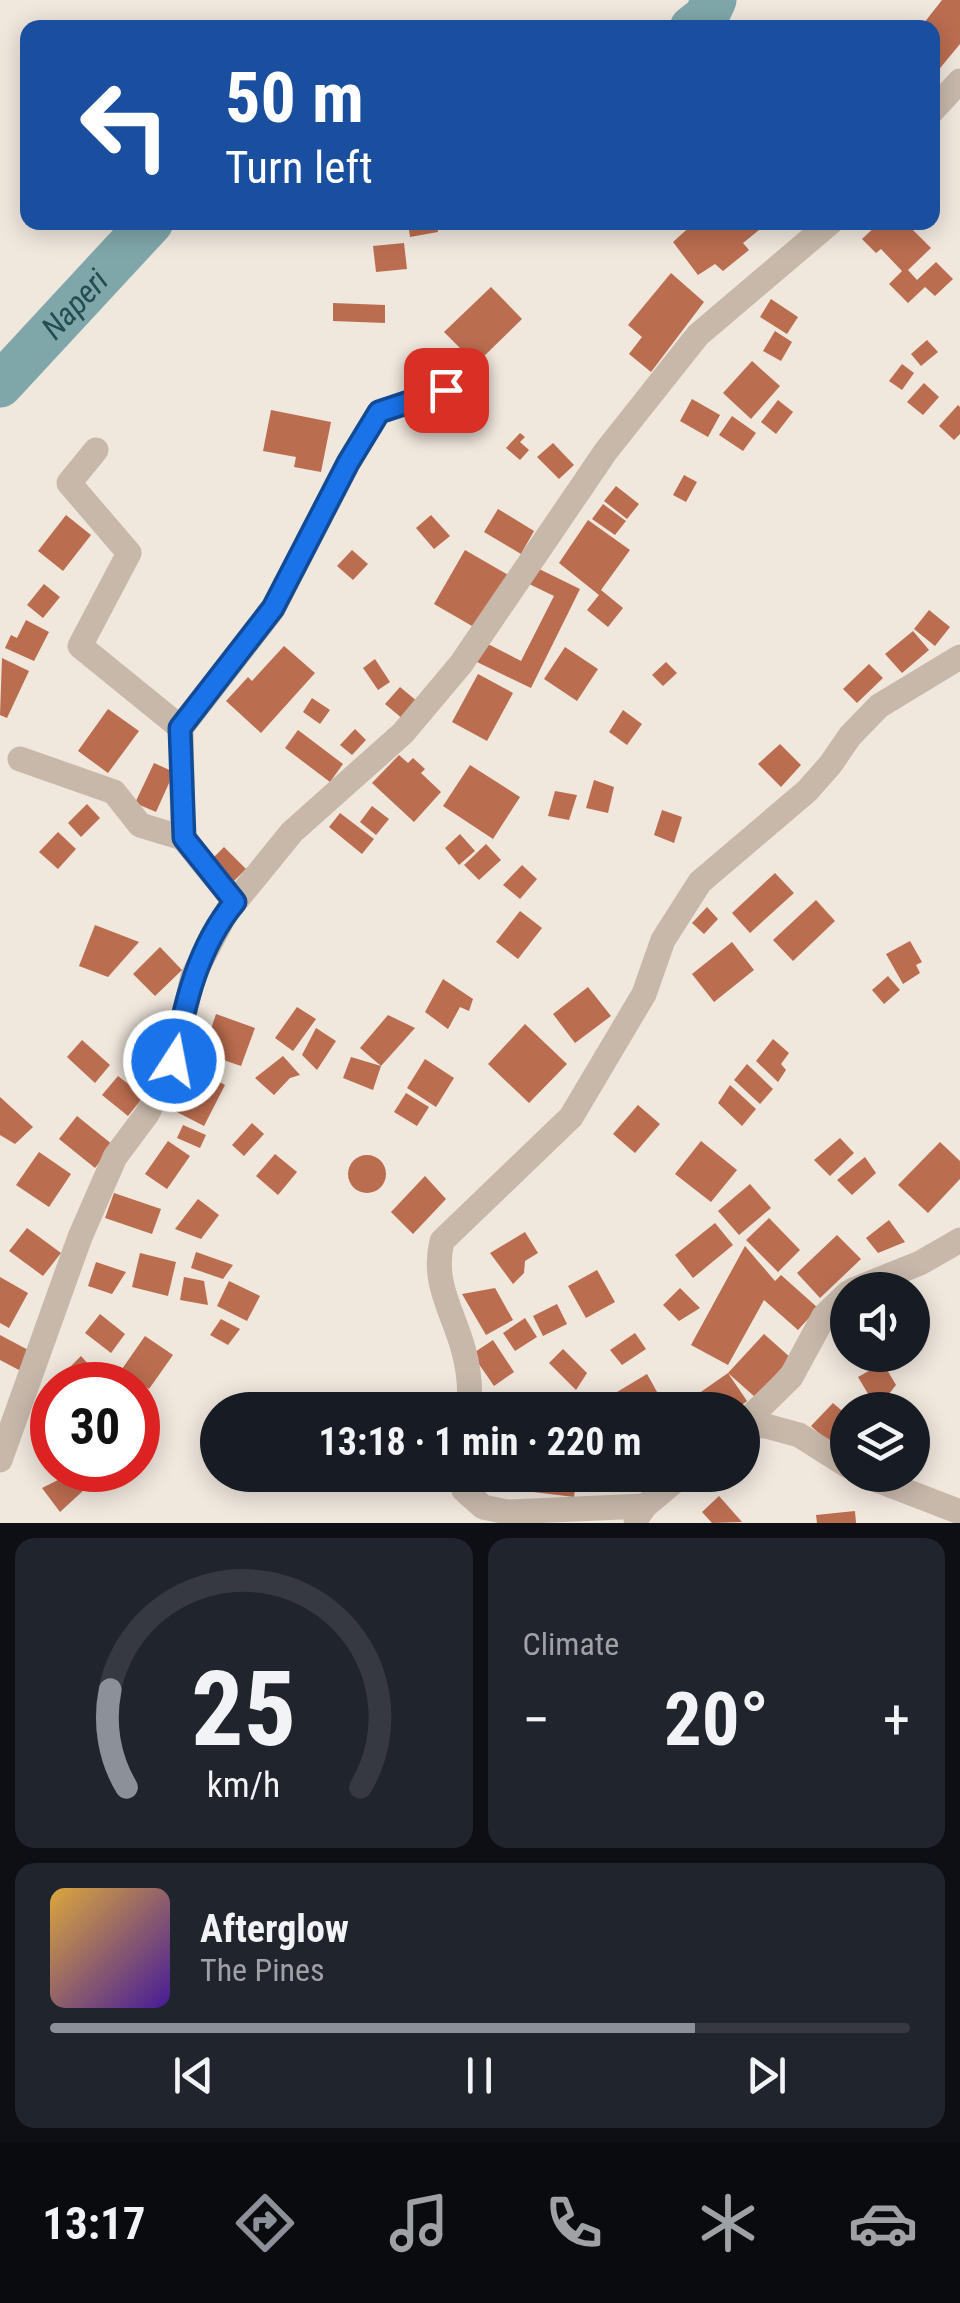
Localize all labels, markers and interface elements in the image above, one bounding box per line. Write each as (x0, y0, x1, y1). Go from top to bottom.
text: 50 m (225, 57, 364, 139)
icon: left (60, 60, 190, 190)
text: Turn left (225, 141, 373, 194)
water label: Naperi (33, 261, 117, 347)
pin (404, 348, 489, 433)
icon: arrive (419, 363, 474, 418)
position arrow (122, 1009, 226, 1113)
map controls (830, 1272, 930, 1492)
button: sound (830, 1272, 930, 1372)
speed limit sign: 30 (30, 1362, 160, 1492)
button: layers (830, 1392, 930, 1492)
text: 13:18 · 1 min · 220 m (319, 1420, 641, 1464)
text: Climate (523, 1625, 619, 1663)
text: 25 (191, 1649, 296, 1770)
text: 20° (664, 1675, 769, 1763)
text: − (523, 1688, 550, 1752)
text: + (883, 1688, 910, 1752)
text: km/h (207, 1764, 281, 1806)
text: Afterglow (200, 1907, 349, 1951)
text: The Pines (200, 1951, 325, 1989)
icon: previous (166, 2048, 221, 2103)
icon: pause (452, 2048, 507, 2103)
icon: next (739, 2048, 794, 2103)
icon: directions (230, 2188, 300, 2258)
icon: music (384, 2188, 454, 2258)
icon: phone (539, 2188, 609, 2258)
icon: climate (693, 2188, 763, 2258)
icon: car (848, 2188, 918, 2258)
text: 13:17 (42, 2197, 146, 2250)

